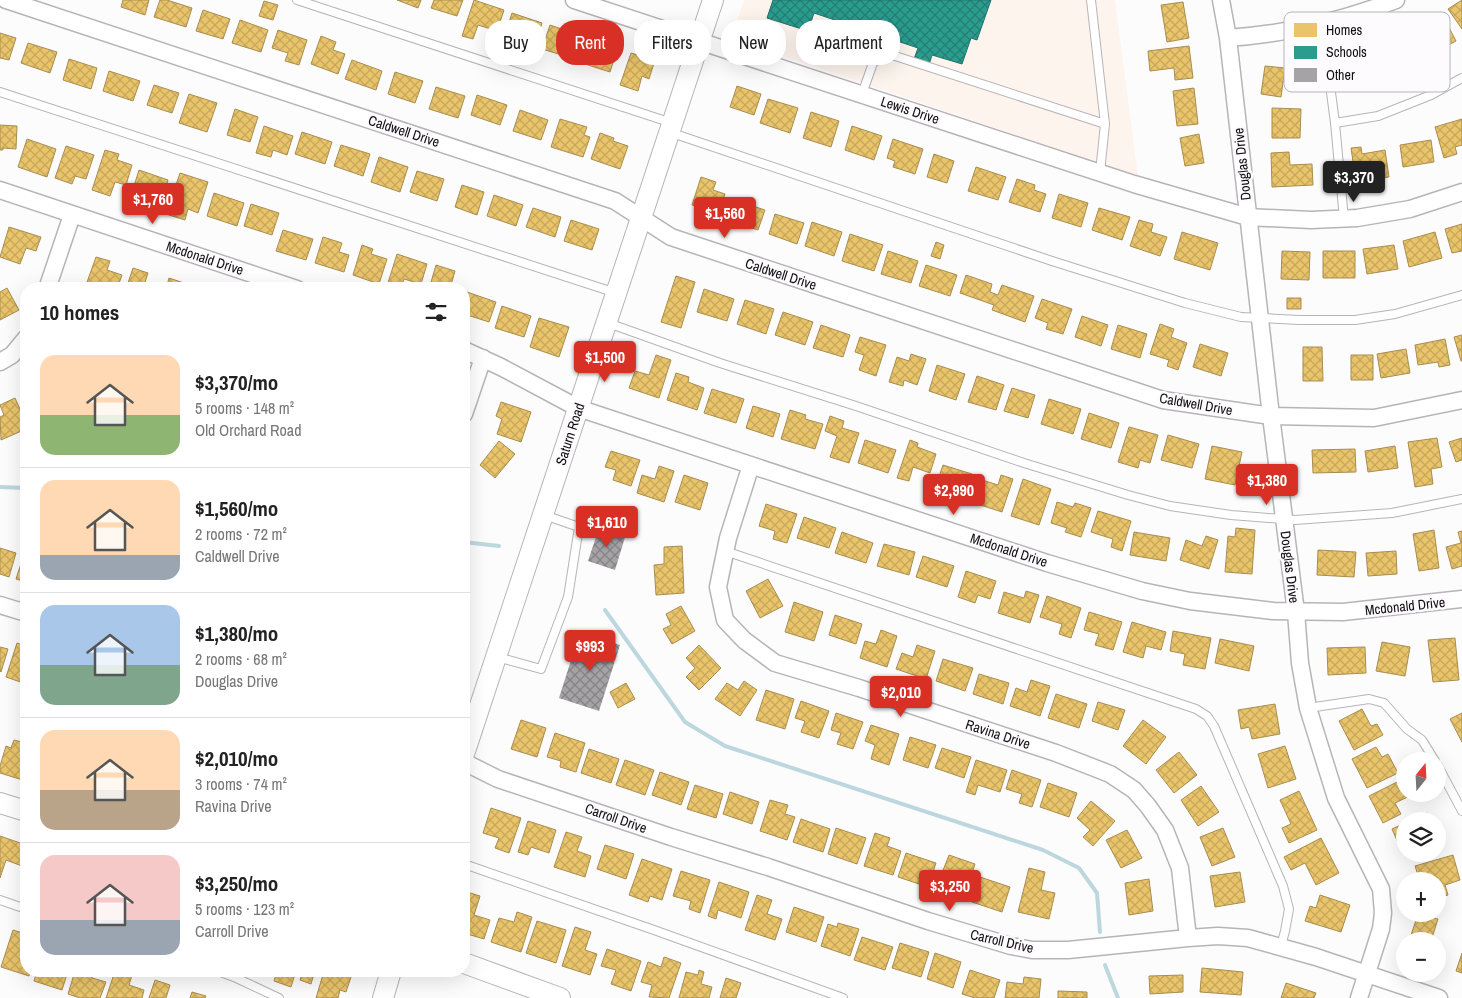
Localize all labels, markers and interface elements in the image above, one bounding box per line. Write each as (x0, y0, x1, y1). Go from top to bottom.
legend (1284, 12, 1450, 92)
chip: Buy (485, 20, 546, 65)
chip: Rent (556, 20, 624, 65)
chip: Filters (634, 20, 711, 65)
chip: New (721, 20, 786, 65)
chip: Apartment (796, 20, 900, 65)
text: Homes (1326, 21, 1363, 39)
text: Schools (1326, 43, 1367, 61)
text: Other (1326, 66, 1355, 84)
street label: Lewis Drive (878, 92, 942, 128)
street label: Caldwell Drive (366, 111, 442, 151)
street label: Douglas Drive (1229, 127, 1255, 201)
pin: $3,370 (1313, 160, 1395, 203)
text: $3,370 (1334, 166, 1374, 188)
pin: $1,760 (112, 182, 194, 225)
text: $1,760 (133, 188, 173, 210)
pin: $1,560 (684, 196, 766, 239)
text: $1,560 (705, 202, 745, 224)
street label: Mcdonald Drive (164, 237, 246, 279)
street label: Caldwell Drive (743, 254, 819, 294)
text: 10 homes (40, 298, 119, 327)
icon: filters (422, 298, 450, 326)
pin: $1,500 (564, 340, 646, 383)
text: $1,500 (585, 346, 625, 368)
text: $3,370/mo (195, 368, 278, 397)
icon: home (80, 375, 140, 435)
street label: Caldwell Drive (1158, 389, 1234, 419)
text: 5 rooms · 148 m² (195, 397, 294, 419)
street label: Saturn Road (551, 401, 589, 467)
text: Old Orchard Road (195, 419, 301, 441)
pin: $1,380 (1226, 464, 1308, 506)
text: $1,380 (1247, 469, 1287, 491)
pin: $2,990 (913, 474, 995, 516)
text: $2,990 (934, 479, 974, 501)
text: $1,560/mo (195, 494, 278, 523)
icon: home (80, 500, 140, 560)
pin: $1,610 (566, 506, 648, 548)
text: $1,610 (587, 511, 627, 533)
text: 2 rooms · 72 m² (195, 523, 287, 545)
street label: Mcdonald Drive (968, 529, 1050, 571)
street label: Douglas Drive (1277, 530, 1303, 604)
text: Caldwell Drive (195, 545, 280, 567)
street label: Mcdonald Drive (1364, 593, 1446, 619)
text: $1,380/mo (195, 619, 278, 648)
icon: home (80, 625, 140, 685)
pin: $993 (560, 630, 620, 672)
text: $993 (575, 635, 605, 657)
text: 2 rooms · 68 m² (195, 648, 287, 670)
text: Douglas Drive (195, 670, 278, 692)
pin: $2,010 (860, 676, 942, 718)
text: $2,010 (881, 681, 921, 703)
street label: Ravina Drive (963, 715, 1033, 753)
text: $2,010/mo (195, 744, 278, 773)
icon: home (80, 750, 140, 810)
north arrow (1396, 752, 1446, 802)
map controls (1396, 752, 1446, 982)
text: 3 rooms · 74 m² (195, 773, 287, 795)
text: Ravina Drive (195, 795, 272, 817)
street label: Carroll Drive (583, 799, 649, 837)
button: layers (1396, 812, 1446, 862)
text: $3,250/mo (195, 869, 278, 898)
pin: $3,250 (909, 870, 991, 912)
button: + (1396, 872, 1446, 922)
icon: home (80, 875, 140, 935)
text: $3,250 (930, 875, 970, 897)
text: 5 rooms · 123 m² (195, 898, 294, 920)
text: Carroll Drive (195, 920, 269, 942)
street label: Carroll Drive (969, 925, 1035, 957)
button: − (1396, 932, 1446, 982)

